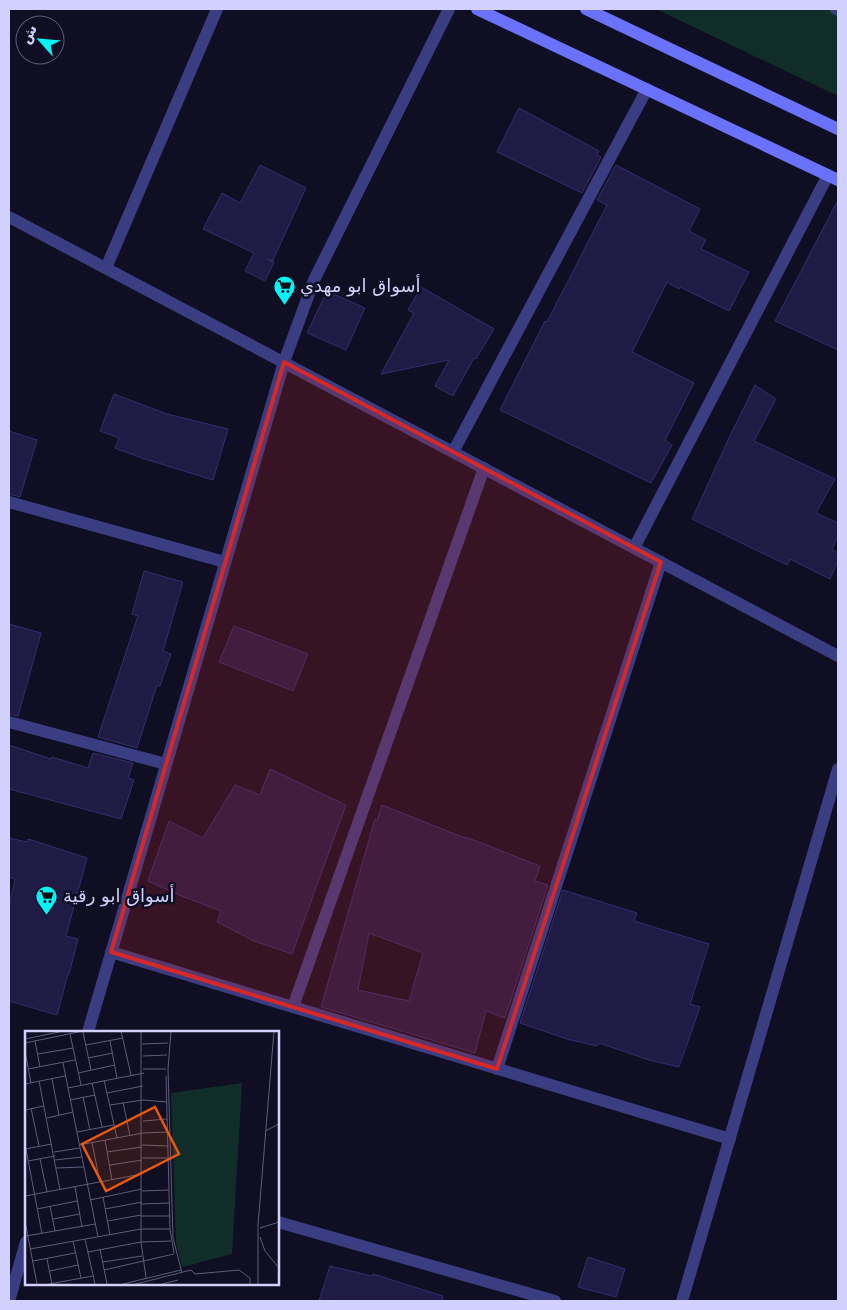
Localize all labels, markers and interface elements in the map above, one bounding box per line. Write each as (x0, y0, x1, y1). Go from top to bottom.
north arrow (15, 15, 65, 65)
text: ش (17, 22, 40, 46)
supermarket icon: أسواق ابو مهدي (272, 274, 296, 305)
place label: أسواق ابو مهدي (300, 274, 421, 297)
supermarket icon: أسواق ابو رقية (35, 884, 59, 915)
place label: أسواق ابو رقية (63, 884, 174, 907)
inset map (25, 1031, 279, 1285)

